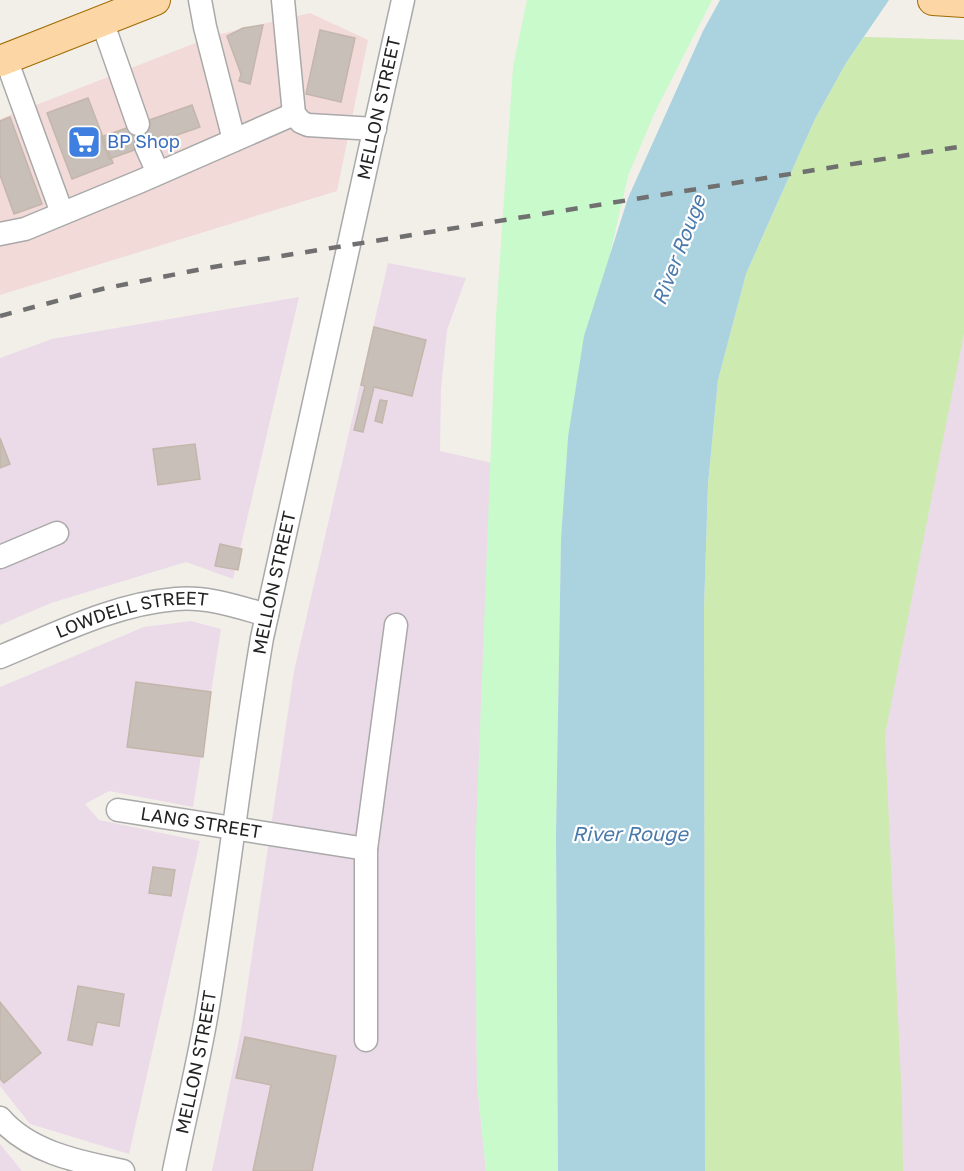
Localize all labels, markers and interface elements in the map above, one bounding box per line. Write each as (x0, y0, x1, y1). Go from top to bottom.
street label: MELLON STREET (352, 34, 405, 182)
supermarket icon: BP Shop (66, 124, 102, 160)
place label: BP Shop (107, 130, 180, 152)
water label: River Rouge (646, 190, 711, 308)
street label: MELLON STREET (247, 509, 300, 656)
street label: LOWDELL STREET (52, 586, 210, 642)
street label: LANG STREET (139, 802, 263, 842)
water label: River Rouge (572, 821, 689, 846)
street label: MELLON STREET (170, 989, 220, 1136)

